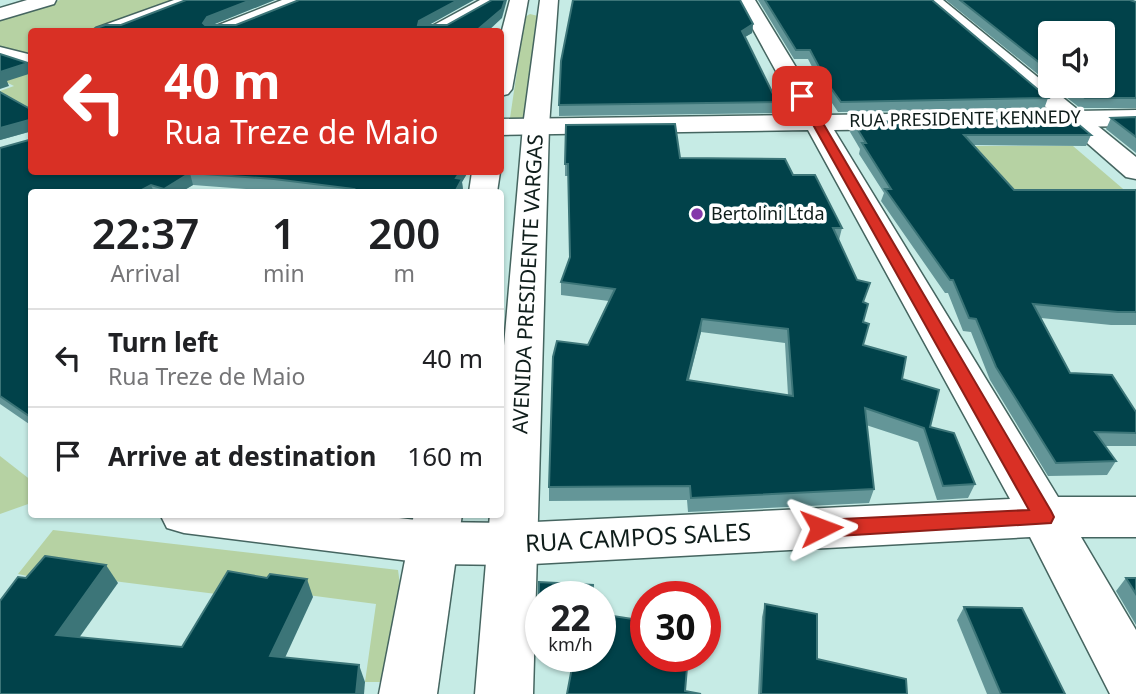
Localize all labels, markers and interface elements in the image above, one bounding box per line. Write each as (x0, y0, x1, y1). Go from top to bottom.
map controls (1038, 21, 1115, 98)
button: sound (1038, 21, 1115, 98)
text: 40 m (164, 47, 281, 113)
icon: left (49, 56, 140, 147)
pin (772, 66, 832, 126)
icon: arrive (783, 77, 821, 115)
street label: RUA PRESIDENTE KENNEDY (849, 104, 1082, 132)
text: Rua Treze de Maio (164, 110, 439, 153)
street label: AVENIDA PRESIDENTE VARGAS (505, 133, 549, 435)
place label: Bertolini Ltda (711, 201, 825, 225)
text: 22:37 (92, 204, 199, 261)
text: 1 (272, 204, 296, 261)
text: 200 (368, 204, 440, 261)
marker: Bertolini Ltda (689, 206, 705, 222)
text: Arrival (110, 257, 181, 289)
text: min (263, 257, 305, 289)
text: m (394, 257, 415, 289)
text: Turn left (108, 324, 219, 360)
icon: left (49, 339, 87, 377)
text: 40 m (422, 340, 483, 376)
text: Rua Treze de Maio (108, 360, 305, 392)
icon: arrive (49, 437, 87, 475)
text: Arrive at destination (108, 438, 377, 474)
text: 160 m (407, 438, 483, 474)
position arrow (784, 491, 858, 565)
street label: RUA CAMPOS SALES (524, 514, 752, 559)
speed limit sign: 30 (630, 581, 721, 672)
text: 22 (550, 594, 591, 641)
text: km/h (548, 632, 593, 656)

